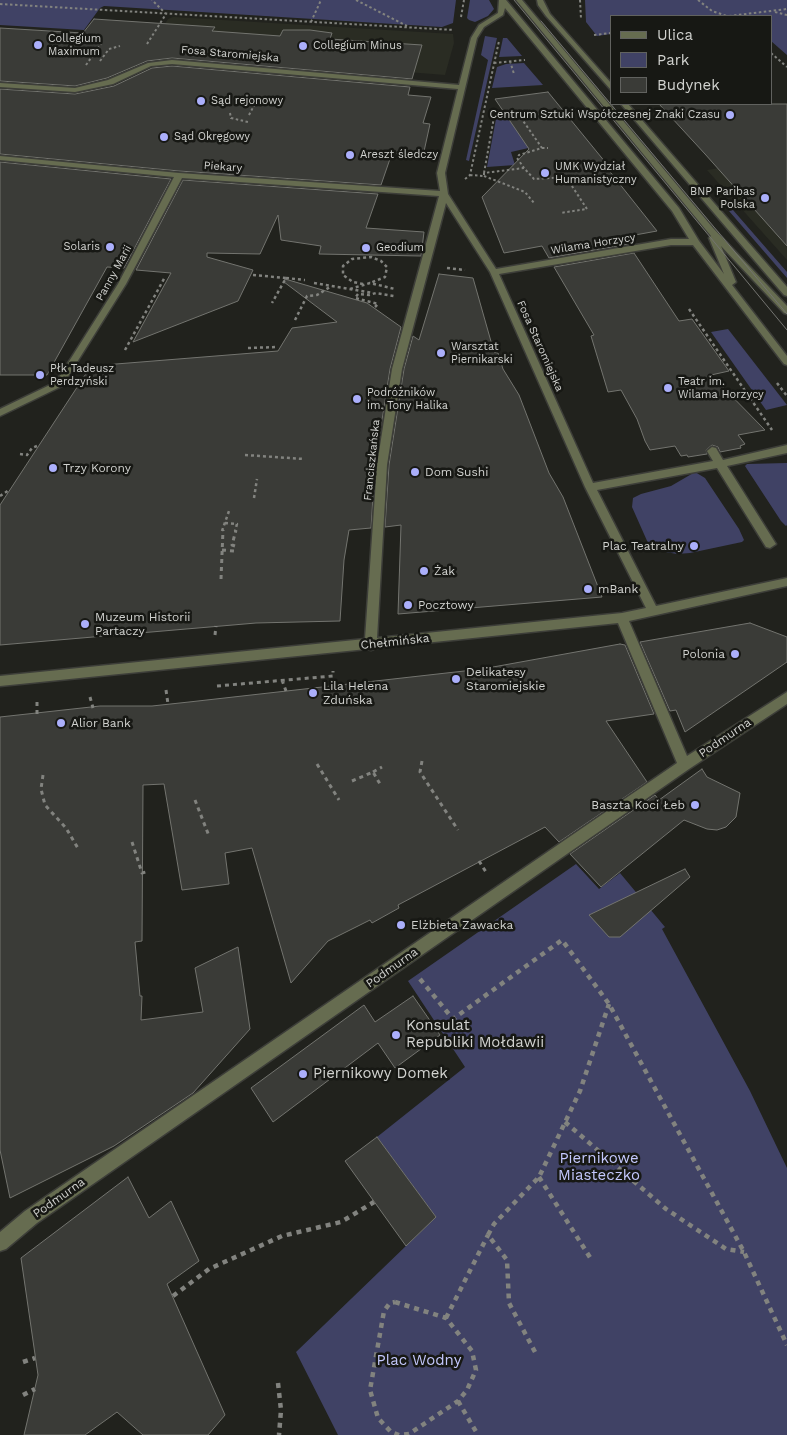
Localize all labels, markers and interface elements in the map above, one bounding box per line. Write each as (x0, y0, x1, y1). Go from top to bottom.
legend (610, 15, 772, 105)
text: Ulica (657, 26, 693, 44)
place label: Collegium Maximum (48, 32, 101, 58)
marker: Collegium Maximum (32, 39, 44, 51)
place label: Collegium Minus (313, 39, 402, 53)
marker: Collegium Minus (297, 40, 309, 52)
street label: Fosa Staromiejska (181, 43, 279, 65)
text: Park (657, 51, 689, 69)
text: Budynek (657, 76, 720, 94)
place label: Sąd rejonowy (211, 94, 283, 108)
marker: Sąd rejonowy (195, 95, 207, 107)
place label: Centrum Sztuki Współczesnej Znaki Czasu (489, 108, 720, 122)
marker: Centrum Sztuki Współczesnej Znaki Czasu (724, 109, 736, 121)
place label: Sąd Okręgowy (174, 130, 250, 144)
marker: Sąd Okręgowy (158, 131, 170, 143)
place label: Areszt śledczy (360, 148, 438, 162)
marker: Areszt śledczy (344, 149, 356, 161)
street label: Piekary (203, 159, 243, 175)
place label: UMK Wydział Humanistyczny (555, 160, 637, 186)
marker: UMK Wydział Humanistyczny (539, 167, 551, 179)
place label: BNP Paribas Polska (690, 185, 755, 211)
marker: BNP Paribas Polska (759, 192, 771, 204)
street label: Wilama Horzycy (550, 231, 636, 257)
place label: Solaris (64, 240, 100, 254)
marker: Solaris (104, 241, 116, 253)
place label: Geodium (376, 241, 424, 255)
marker: Geodium (360, 242, 372, 254)
street label: Panny Marii (93, 243, 135, 303)
street label: Fosa Staromiejska (514, 299, 566, 393)
place label: Warsztat Piernikarski (451, 340, 513, 366)
marker: Warsztat Piernikarski (435, 347, 447, 359)
place label: Płk Tadeusz Perdzyński (50, 362, 114, 388)
marker: Płk Tadeusz Perdzyński (34, 369, 46, 381)
place label: Teatr im. Wilama Horzycy (678, 375, 764, 401)
marker: Teatr im. Wilama Horzycy (662, 382, 674, 394)
place label: Podróżników im. Tony Halika (367, 386, 448, 412)
marker: Podróżników im. Tony Halika (351, 393, 363, 405)
street label: Franciszkańska (361, 419, 383, 501)
place label: Trzy Korony (63, 461, 131, 475)
marker: Trzy Korony (47, 462, 59, 474)
place label: Dom Sushi (425, 465, 488, 479)
marker: Dom Sushi (409, 466, 421, 478)
place label: Plac Teatralny (602, 539, 684, 553)
marker: Plac Teatralny (688, 540, 700, 552)
place label: Żak (434, 564, 455, 578)
marker: Żak (418, 565, 430, 577)
place label: mBank (598, 582, 638, 596)
marker: mBank (582, 583, 594, 595)
place label: Pocztowy (418, 598, 474, 612)
marker: Pocztowy (402, 599, 414, 611)
place label: Muzeum Historii Partaczy (95, 610, 191, 638)
marker: Muzeum Historii Partaczy (79, 618, 91, 630)
street label: Chełmińska (360, 631, 430, 653)
place label: Polonia (682, 647, 725, 661)
marker: Polonia (729, 648, 741, 660)
place label: Delikatesy Staromiejskie (466, 665, 545, 693)
marker: Delikatesy Staromiejskie (450, 673, 462, 685)
place label: Lila Helena Zduńska (323, 679, 388, 707)
marker: Lila Helena Zduńska (307, 687, 319, 699)
street label: Podmurna (696, 715, 754, 761)
place label: Alior Bank (71, 716, 131, 730)
marker: Alior Bank (55, 717, 67, 729)
place label: Baszta Koci Łeb (591, 798, 685, 812)
marker: Baszta Koci Łeb (689, 799, 701, 811)
place label: Elżbieta Zawacka (411, 918, 513, 932)
marker: Elżbieta Zawacka (395, 919, 407, 931)
street label: Podmurna (363, 945, 421, 991)
place label: Konsulat Republiki Mołdawii (406, 1017, 544, 1052)
marker: Konsulat Republiki Mołdawii (390, 1029, 402, 1041)
place label: Piernikowy Domek (313, 1065, 448, 1083)
marker: Piernikowy Domek (297, 1068, 309, 1080)
park label: Piernikowe Miasteczko (558, 1150, 640, 1185)
street label: Podmurna (30, 1175, 88, 1221)
park label: Plac Wodny (377, 1352, 461, 1370)

